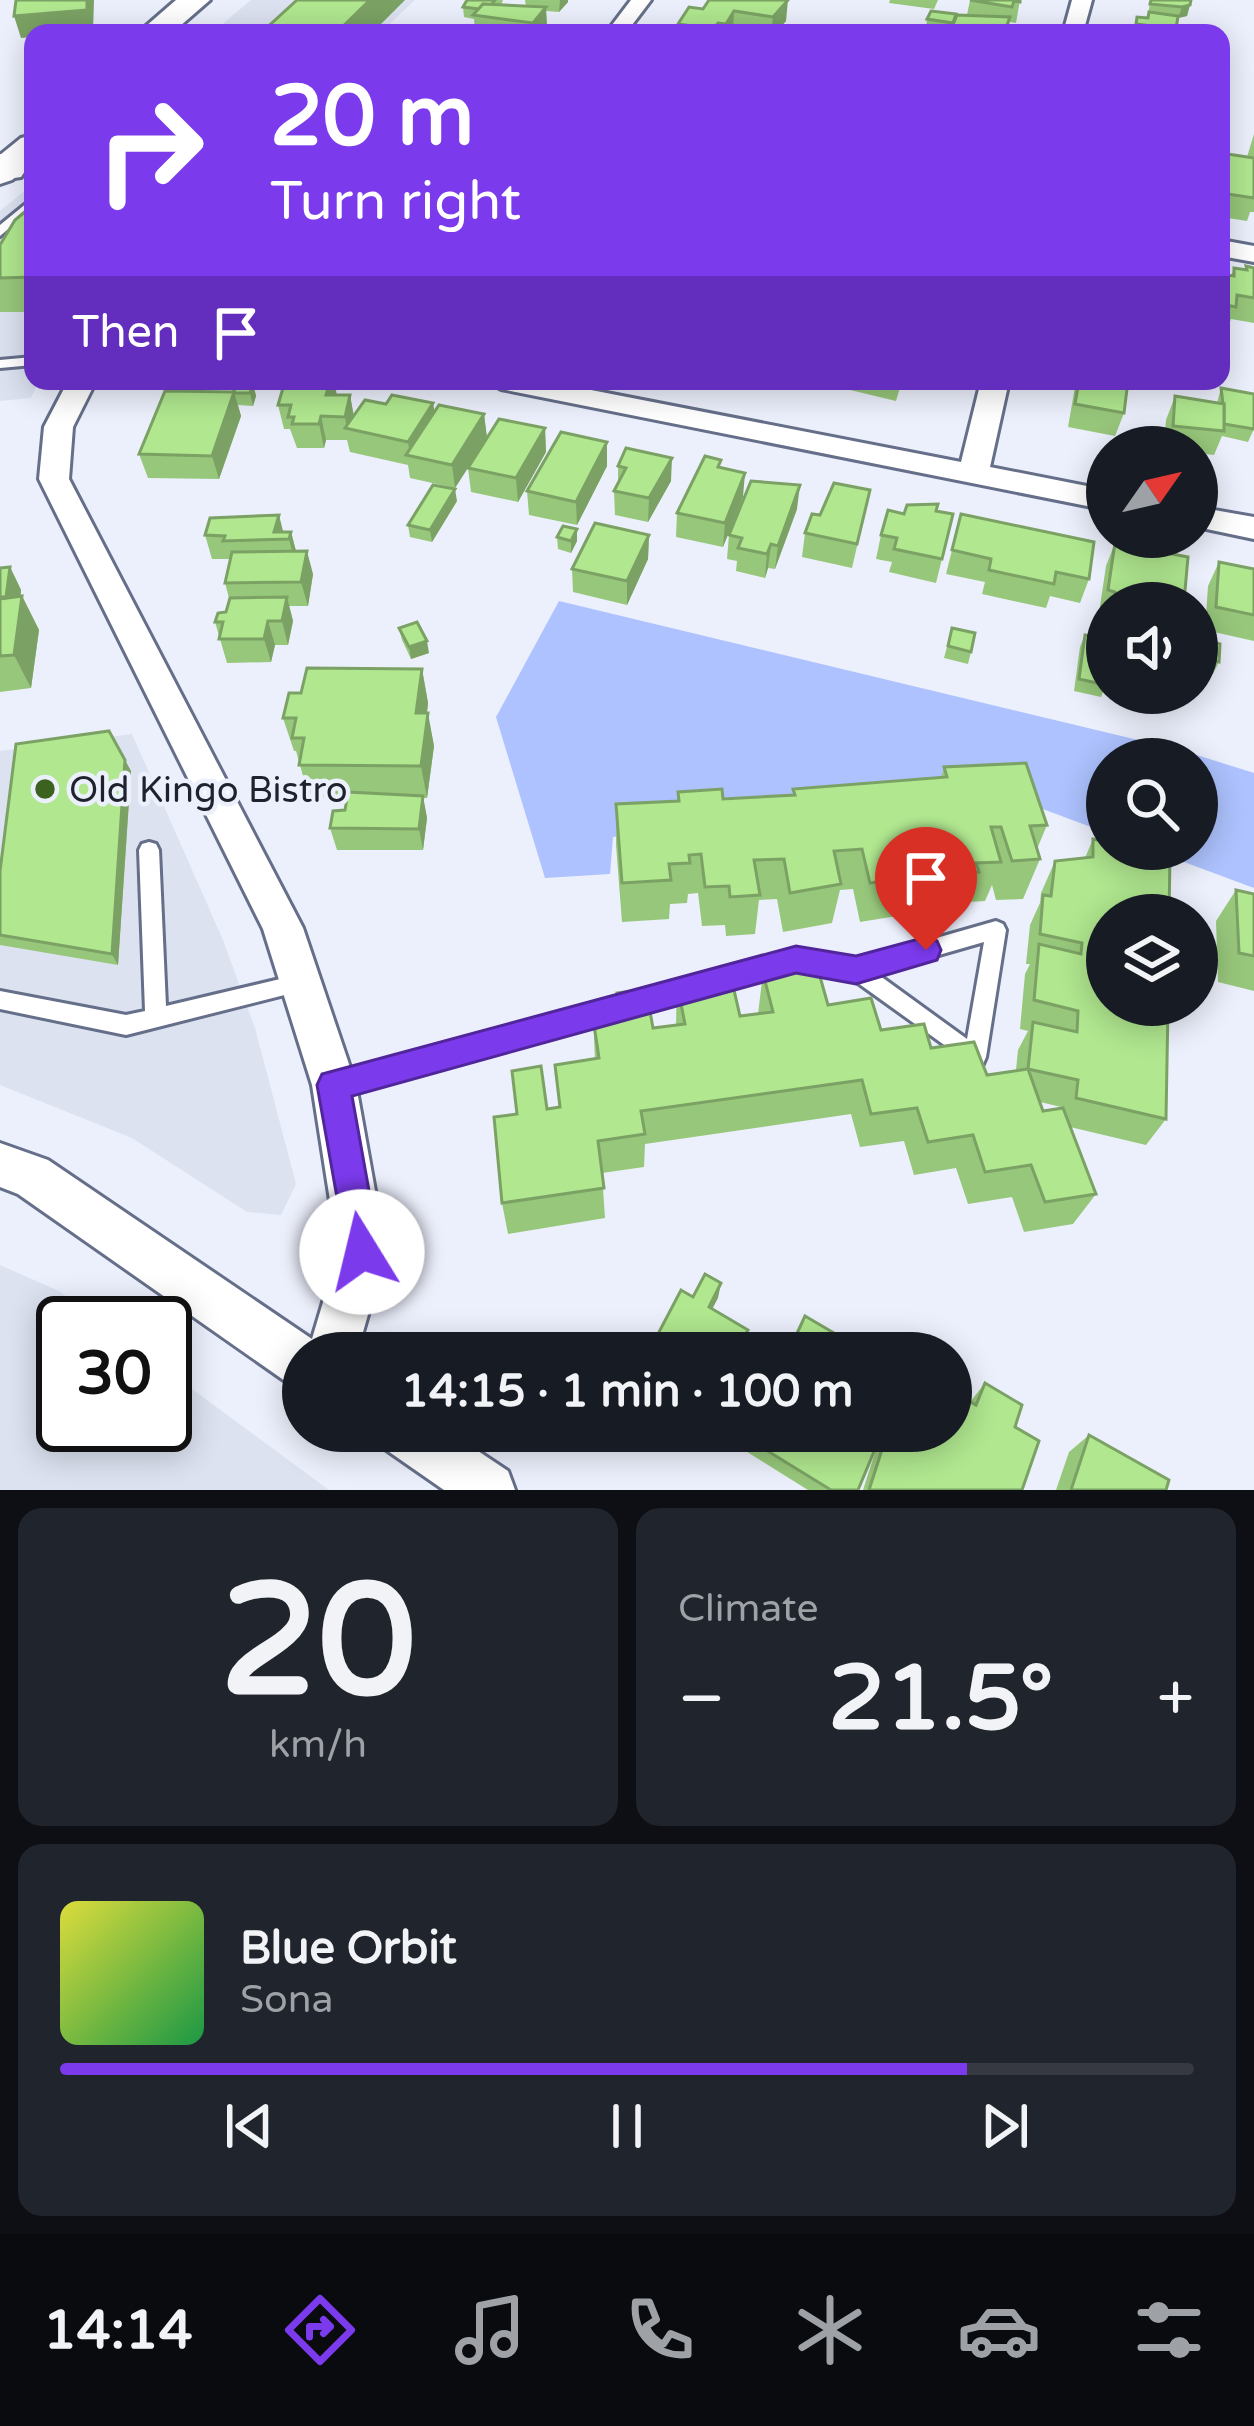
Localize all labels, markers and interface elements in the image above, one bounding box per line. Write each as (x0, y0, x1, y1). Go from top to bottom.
text: 20 m (270, 67, 474, 168)
icon: right (72, 72, 228, 228)
text: Turn right (270, 169, 521, 234)
icon: arrive (203, 300, 269, 366)
text: Then (72, 306, 179, 360)
north arrow (1086, 426, 1218, 558)
map controls (1086, 426, 1218, 1026)
button: sound (1086, 582, 1218, 714)
button: search (1086, 738, 1218, 870)
place label: Old Kingo Bistro (69, 769, 348, 812)
marker: Old Kingo Bistro (32, 776, 58, 802)
pin (875, 827, 977, 950)
icon: arrive (893, 845, 959, 911)
button: layers (1086, 894, 1218, 1026)
position arrow (299, 1189, 425, 1315)
speed limit sign: 30 (36, 1296, 192, 1452)
text: 14:15 · 1 min · 100 m (401, 1365, 853, 1419)
text: 20 (220, 1549, 416, 1737)
text: Climate (678, 1585, 818, 1632)
text: 21.5° (828, 1645, 1054, 1754)
text: − (678, 1659, 725, 1739)
text: + (1157, 1659, 1194, 1739)
text: km/h (269, 1721, 367, 1768)
text: Blue Orbit (240, 1922, 457, 1976)
text: Sona (240, 1976, 333, 2023)
icon: previous (216, 2093, 282, 2159)
icon: pause (594, 2093, 660, 2159)
icon: next (972, 2093, 1038, 2159)
icon: directions (278, 2288, 362, 2372)
icon: music (448, 2288, 532, 2372)
icon: phone (618, 2288, 702, 2372)
icon: climate (788, 2288, 872, 2372)
icon: car (957, 2288, 1041, 2372)
icon: filters (1127, 2288, 1211, 2372)
text: 14:14 (43, 2298, 193, 2363)

